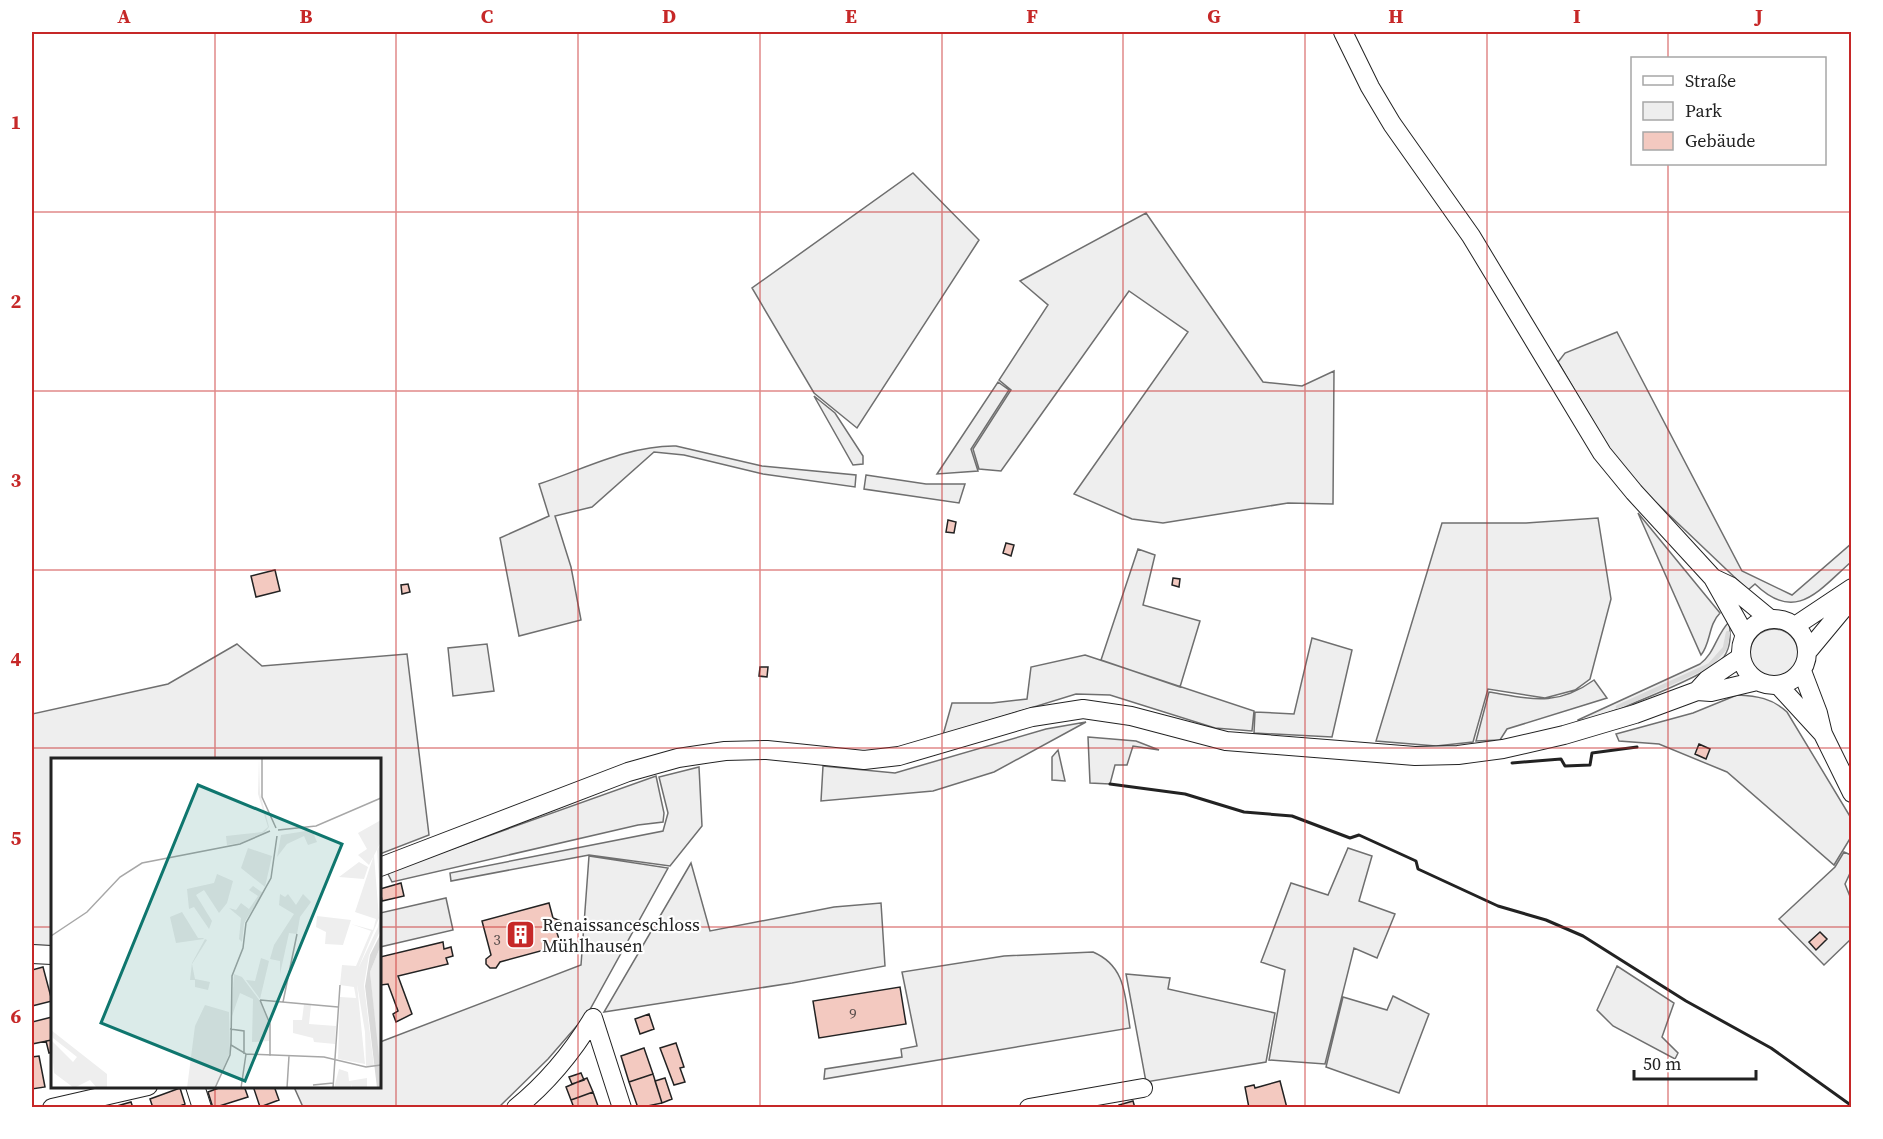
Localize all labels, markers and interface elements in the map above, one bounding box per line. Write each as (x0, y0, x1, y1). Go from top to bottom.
text: A (117, 2, 131, 30)
text: B (299, 2, 313, 30)
text: C (481, 2, 493, 30)
text: D (662, 2, 676, 30)
text: E (845, 2, 857, 30)
text: F (1026, 2, 1038, 30)
text: G (1207, 2, 1221, 30)
text: H (1388, 2, 1404, 30)
text: I (1573, 2, 1581, 30)
text: J (1753, 2, 1763, 30)
legend (1631, 57, 1826, 165)
text: Straße (1685, 68, 1736, 93)
text: Park (1685, 98, 1722, 123)
text: 1 (11, 108, 21, 136)
text: Gebäude (1685, 128, 1756, 153)
text: 2 (11, 287, 22, 315)
text: 3 (11, 466, 22, 494)
text: 4 (11, 645, 22, 673)
inset map (51, 758, 381, 1088)
text: 5 (11, 824, 22, 852)
place label: Renaissanceschloss Mühlhausen (542, 912, 700, 958)
building icon: Renaissanceschloss Mühlhausen (505, 918, 537, 950)
house number: 3 (493, 929, 501, 950)
text: 6 (11, 1002, 22, 1030)
house number: 9 (849, 1003, 857, 1024)
scale bar (1634, 1043, 1756, 1081)
text: 50 m (1643, 1051, 1681, 1076)

